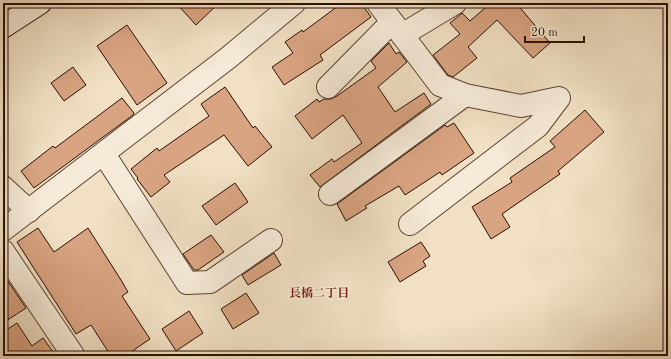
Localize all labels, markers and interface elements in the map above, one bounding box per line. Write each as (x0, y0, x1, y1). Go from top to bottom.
scale bar (525, 18, 584, 44)
text: 20 m (531, 27, 558, 39)
district label: 長橋二丁目 (289, 286, 349, 300)

